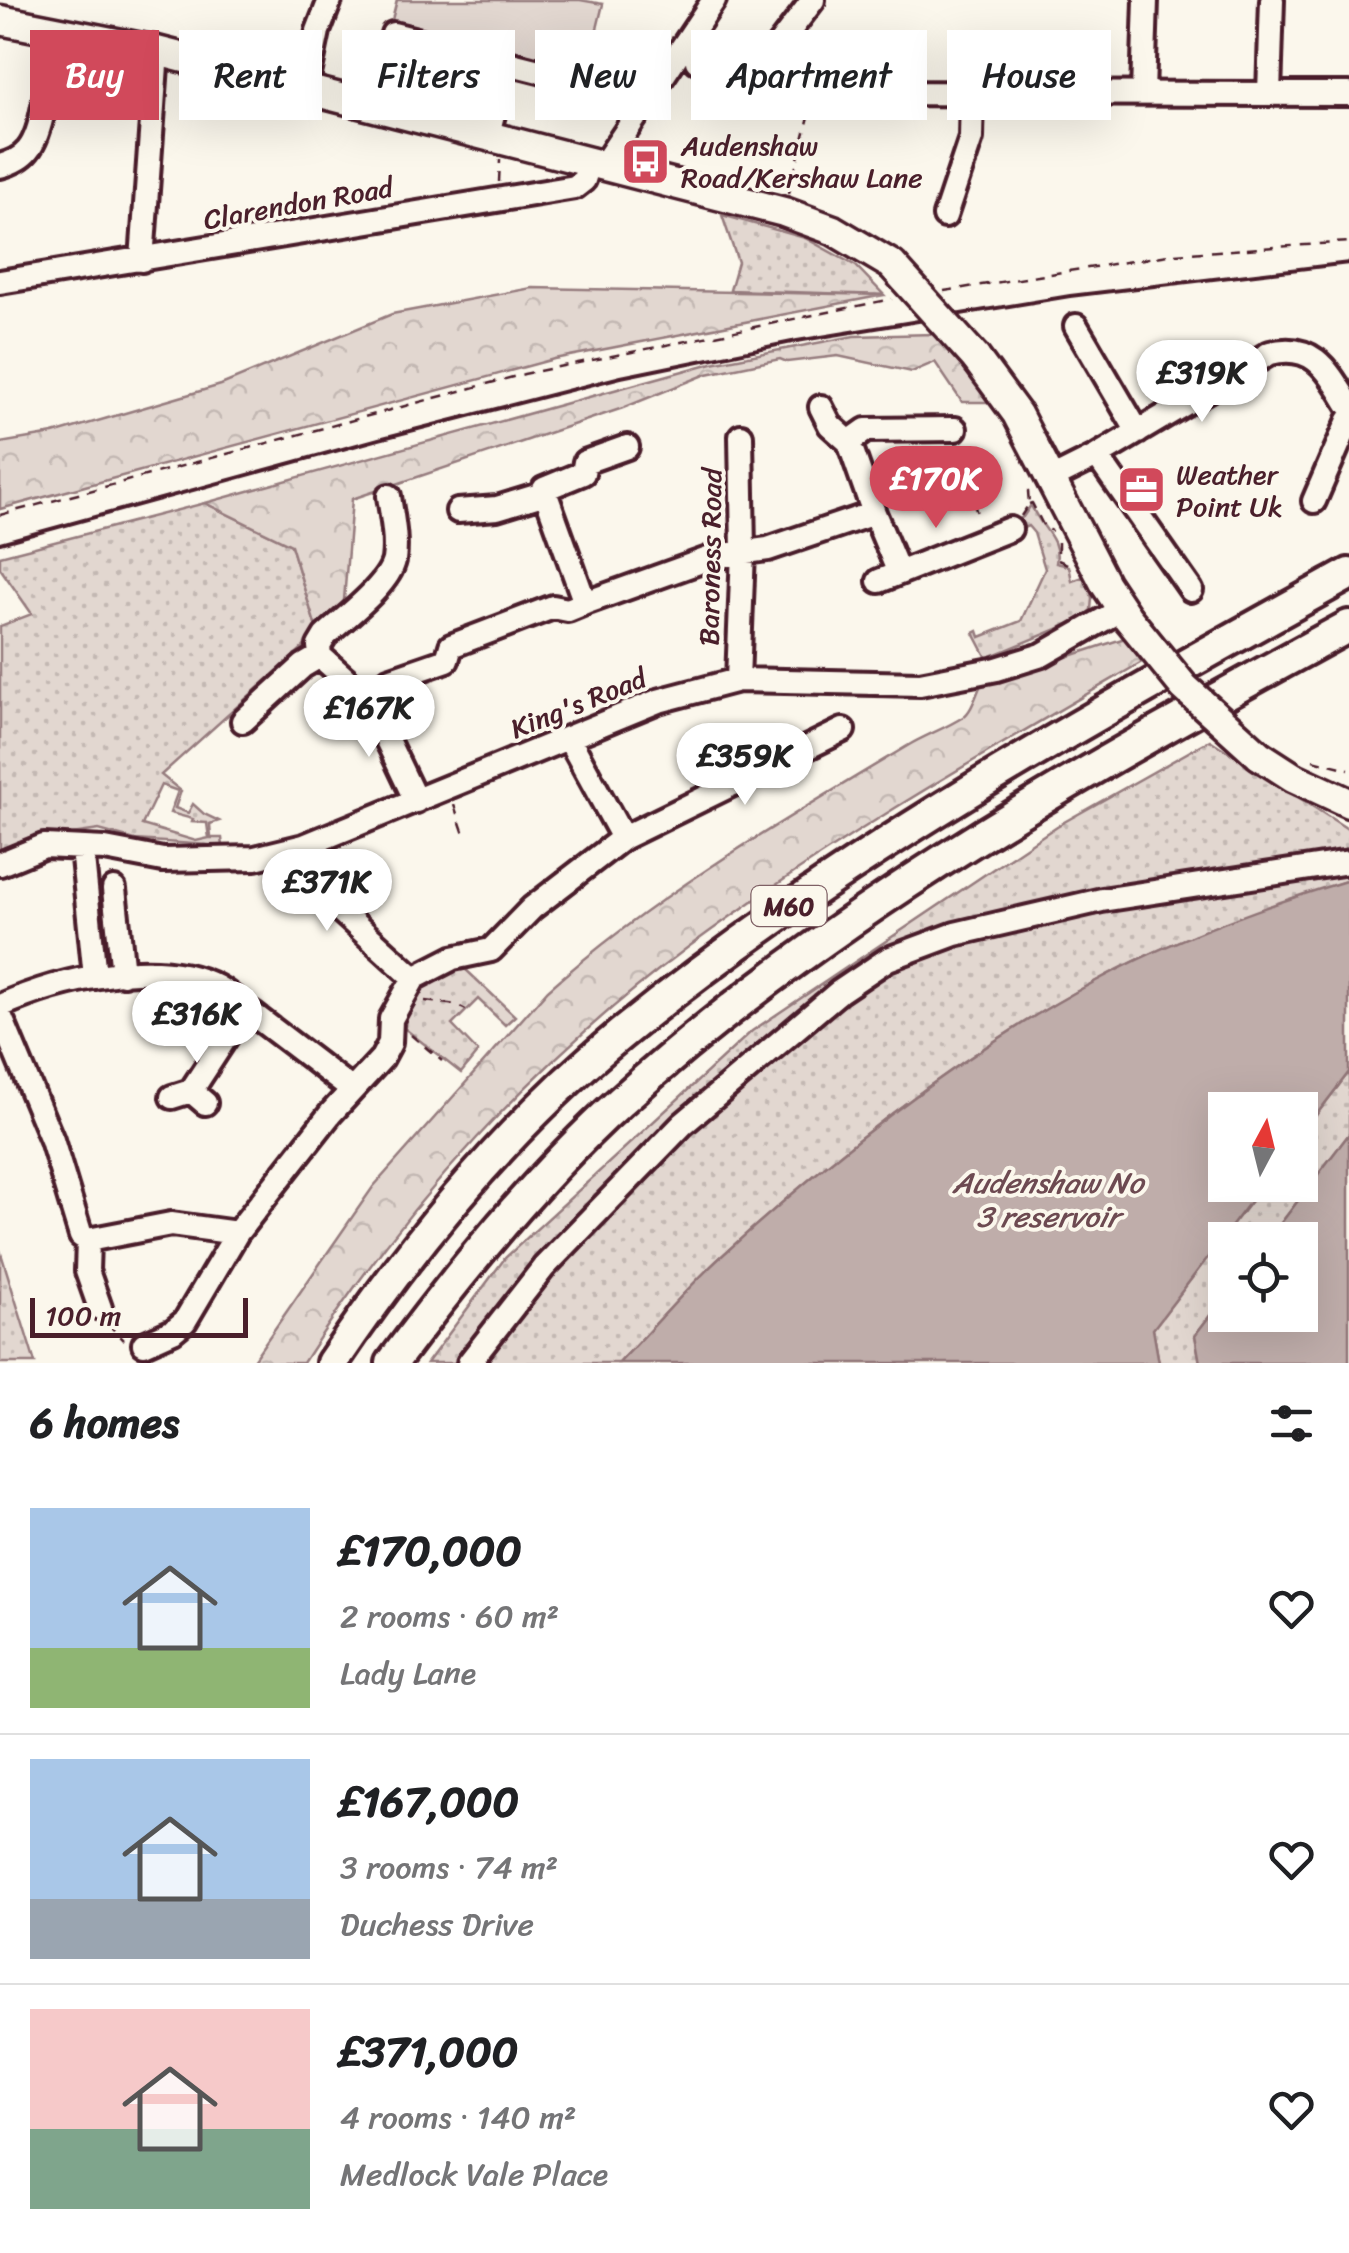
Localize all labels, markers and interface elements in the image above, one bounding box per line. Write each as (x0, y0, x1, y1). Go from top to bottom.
chip: Buy (30, 30, 159, 120)
chip: Rent (179, 30, 322, 120)
chip: Filters (342, 30, 515, 120)
chip: New (535, 30, 671, 120)
chip: Apartment (691, 30, 927, 120)
chip: House (947, 30, 1111, 120)
place label: Audenshaw Road/Kershaw Lane (680, 121, 923, 202)
bus stop icon: Audenshaw Road/Kershaw Lane (620, 135, 672, 187)
street label: Clarendon Road (199, 162, 399, 244)
pin: £319K (1132, 340, 1272, 425)
text: £319K (1158, 344, 1246, 401)
pin: £170K (866, 446, 1006, 531)
text: £170K (892, 450, 980, 507)
place label: Weather Point Uk (1176, 450, 1283, 531)
office icon: Weather Point Uk (1115, 464, 1167, 516)
street label: Baroness Road (684, 466, 737, 646)
street label: King's Road (503, 653, 656, 753)
pin: £167K (299, 675, 439, 760)
text: £167K (326, 679, 412, 736)
pin: £359K (675, 723, 815, 808)
text: £359K (698, 727, 792, 784)
pin: £371K (257, 849, 397, 934)
text: £371K (284, 853, 370, 910)
road number: M60 (752, 886, 826, 926)
pin: £316K (127, 981, 267, 1066)
text: £316K (154, 985, 240, 1042)
north arrow (1208, 1092, 1318, 1202)
map controls (1208, 1092, 1318, 1332)
water label: Audenshaw No 3 reservoir (952, 1156, 1146, 1244)
button: locate (1208, 1222, 1318, 1332)
text: 100 m (45, 1291, 121, 1340)
scale bar (30, 1293, 248, 1338)
text: 6 homes (30, 1386, 179, 1460)
icon: filters (1264, 1396, 1319, 1451)
text: £170,000 (340, 1514, 522, 1588)
icon: home (110, 1548, 230, 1668)
icon: heart (1264, 1581, 1319, 1636)
text: 2 rooms · 60 m² (340, 1588, 559, 1645)
text: Lady Lane (340, 1645, 476, 1702)
text: £167,000 (340, 1765, 519, 1839)
icon: home (110, 1799, 230, 1919)
icon: heart (1264, 1832, 1319, 1887)
text: 3 rooms · 74 m² (340, 1839, 558, 1896)
text: Duchess Drive (340, 1896, 534, 1953)
text: £371,000 (340, 2015, 518, 2089)
icon: home (110, 2049, 230, 2169)
icon: heart (1264, 2082, 1319, 2137)
text: 4 rooms · 140 m² (340, 2089, 576, 2146)
text: Medlock Vale Place (340, 2146, 608, 2203)

